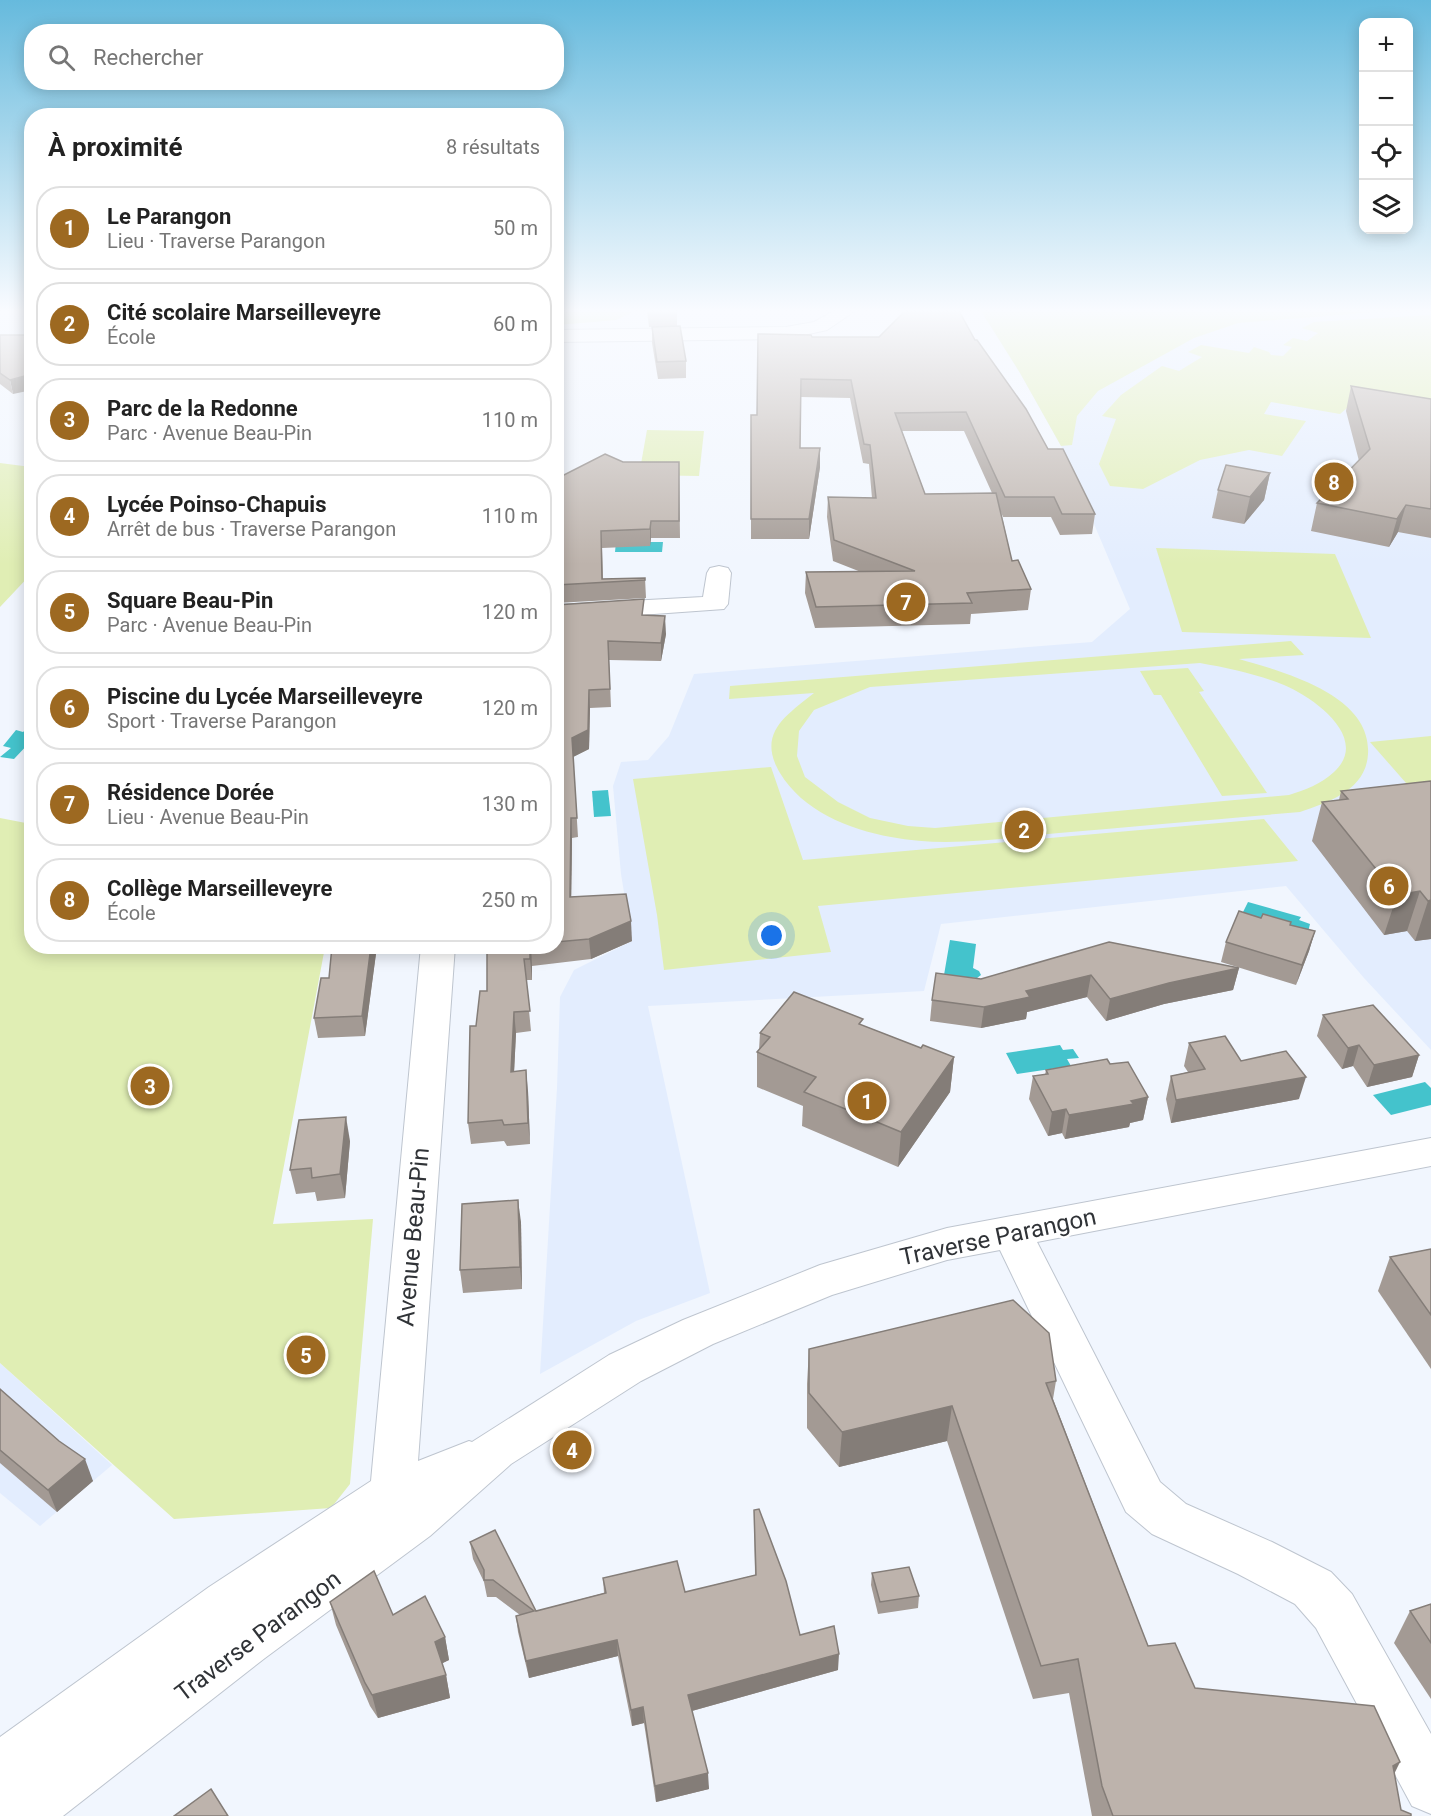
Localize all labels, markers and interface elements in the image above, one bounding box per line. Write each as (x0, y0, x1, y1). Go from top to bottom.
map controls (1359, 18, 1413, 234)
button: + (1359, 18, 1413, 72)
search box (24, 24, 564, 90)
icon: search (45, 41, 78, 74)
text: Rechercher (93, 45, 204, 70)
button: − (1359, 72, 1413, 126)
button: locate (1359, 126, 1413, 180)
text: À proximité (48, 132, 182, 162)
text: 8 résultats (446, 135, 540, 159)
button: layers (1359, 180, 1413, 234)
text: Le Parangon (107, 204, 231, 229)
text: 1 (64, 216, 75, 240)
text: 50 m (493, 216, 538, 240)
text: Lieu · Traverse Parangon (107, 229, 326, 253)
text: Cité scolaire Marseilleveyre (107, 300, 381, 325)
text: 2 (64, 312, 75, 336)
text: 60 m (493, 312, 538, 336)
text: École (107, 325, 156, 349)
text: Parc de la Redonne (107, 396, 298, 421)
text: 3 (64, 408, 75, 432)
text: 110 m (482, 408, 538, 432)
text: Parc · Avenue Beau-Pin (107, 421, 312, 445)
pin: 8 (1314, 460, 1354, 504)
text: Lycée Poinso-Chapuis (107, 492, 326, 517)
text: 4 (64, 504, 75, 528)
text: 110 m (482, 504, 538, 528)
text: Arrêt de bus · Traverse Parangon (107, 517, 396, 541)
pin: 7 (886, 580, 926, 624)
text: Square Beau-Pin (107, 588, 273, 613)
text: 5 (64, 600, 75, 624)
text: 120 m (482, 600, 538, 624)
text: Parc · Avenue Beau-Pin (107, 613, 312, 637)
text: Piscine du Lycée Marseilleveyre (107, 684, 423, 709)
text: 6 (64, 696, 75, 720)
text: 120 m (482, 696, 538, 720)
text: Sport · Traverse Parangon (107, 709, 337, 733)
text: Résidence Dorée (107, 780, 274, 805)
text: 7 (64, 792, 75, 816)
text: 130 m (482, 792, 538, 816)
text: Lieu · Avenue Beau-Pin (107, 805, 309, 829)
pin: 2 (1004, 808, 1044, 852)
pin: 6 (1370, 864, 1408, 908)
text: Collège Marseilleveyre (107, 876, 332, 901)
text: 8 (64, 888, 75, 912)
text: 250 m (482, 888, 538, 912)
text: École (107, 901, 156, 925)
your location (757, 921, 786, 950)
pin: 3 (130, 1064, 170, 1108)
pin: 1 (848, 1078, 886, 1124)
street label: Avenue Beau-Pin (391, 1146, 435, 1328)
street label: Traverse Parangon (897, 1203, 1099, 1271)
pin: 5 (286, 1332, 326, 1378)
pin: 4 (552, 1428, 592, 1472)
street label: Traverse Parangon (170, 1565, 346, 1707)

